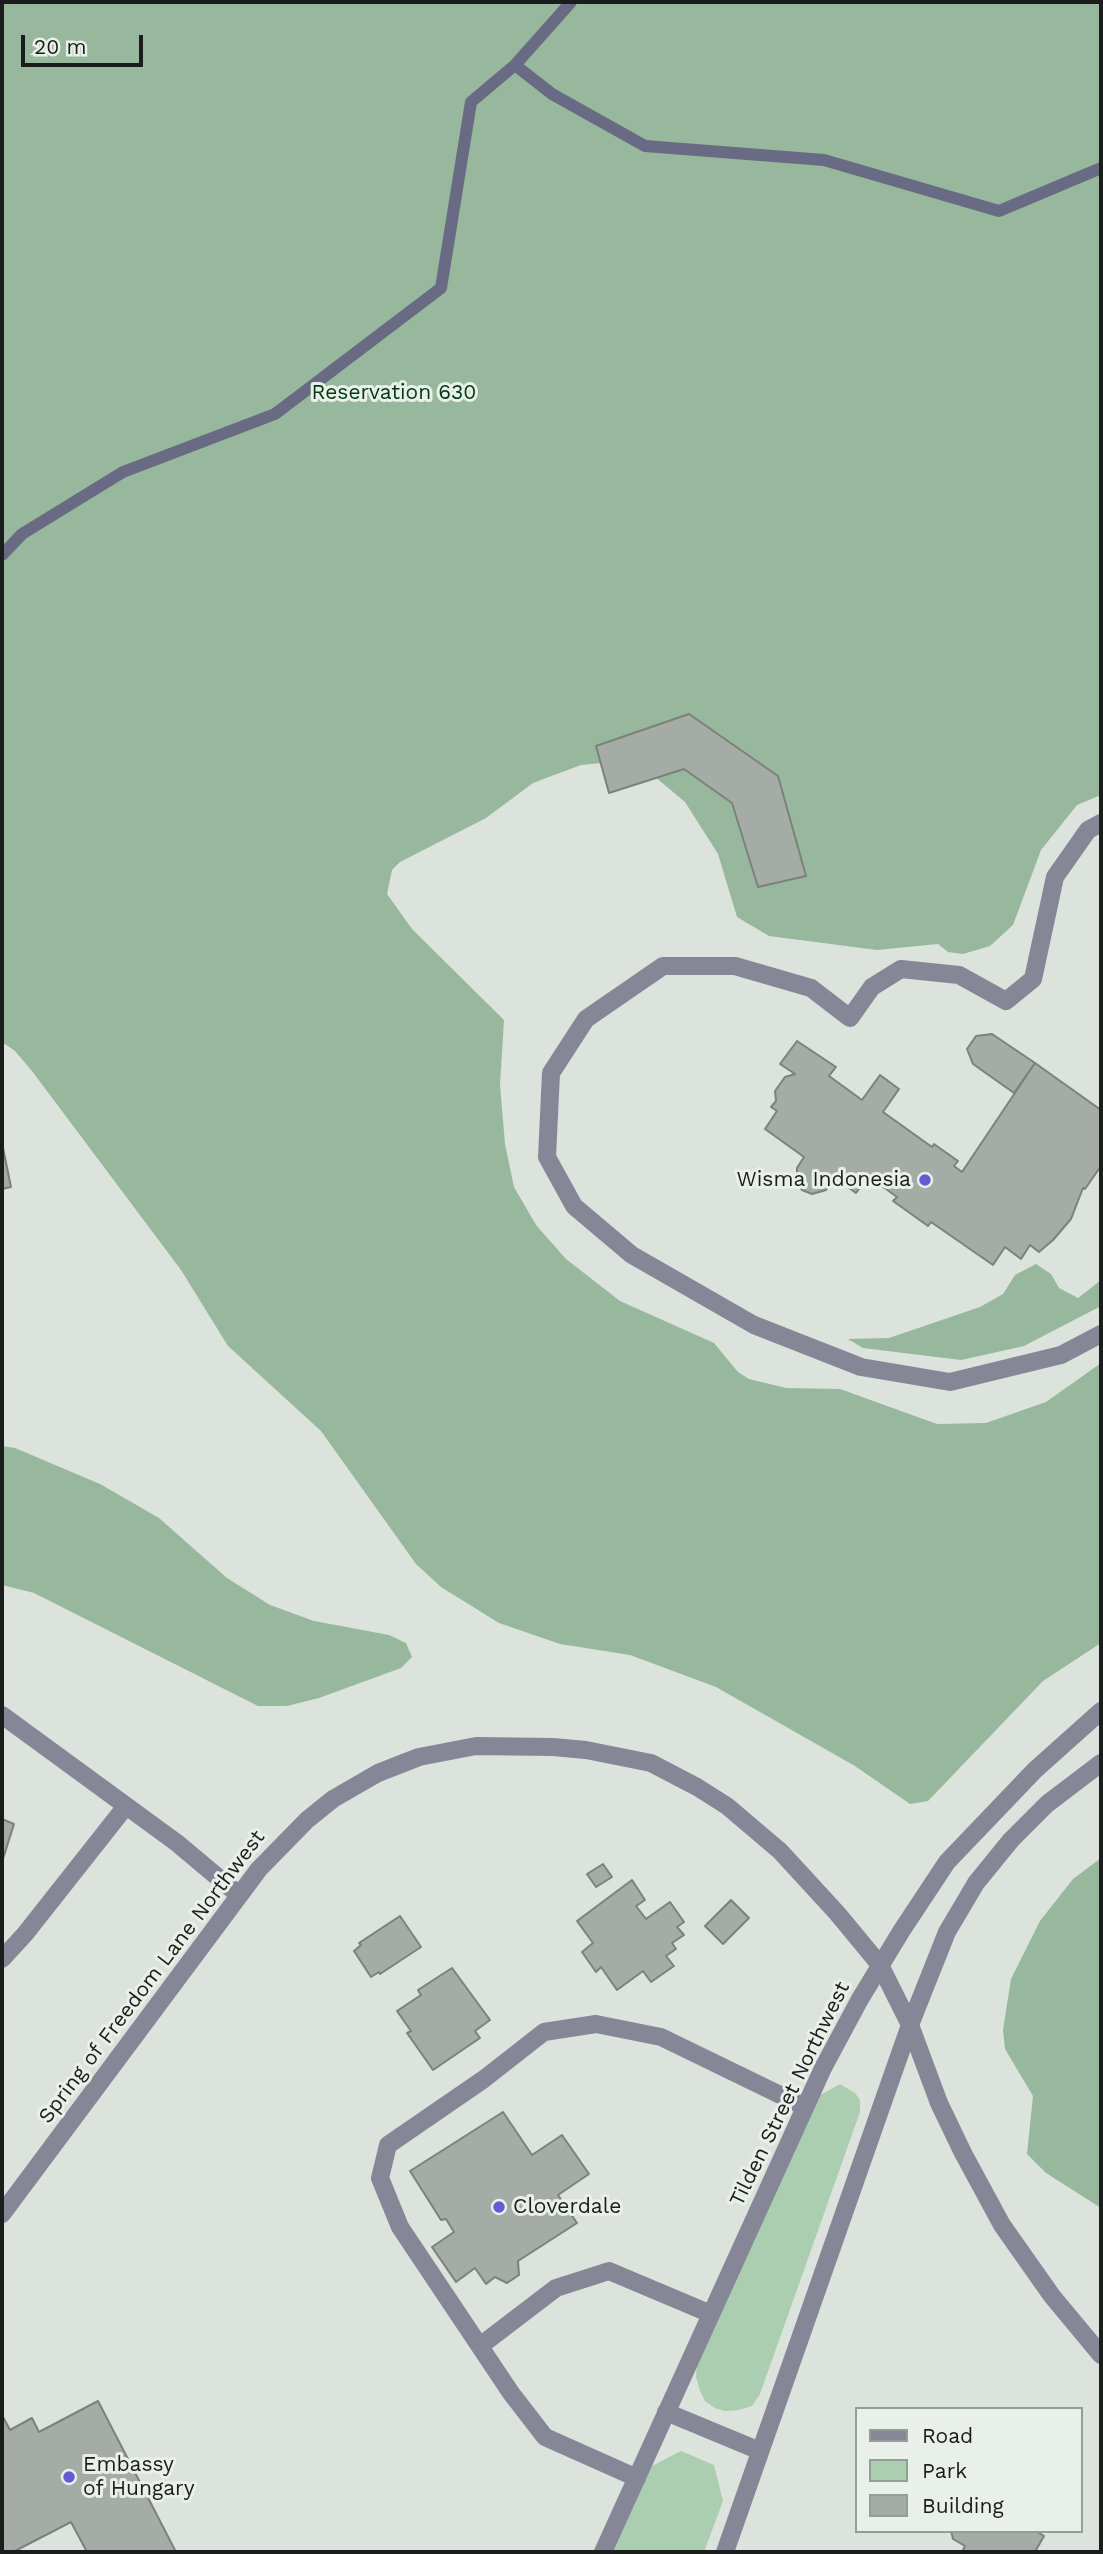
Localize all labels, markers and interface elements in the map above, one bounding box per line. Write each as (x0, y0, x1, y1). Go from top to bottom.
scale bar (24, 21, 147, 65)
text: 20 m (34, 34, 86, 59)
park label: Reservation 630 (312, 380, 476, 406)
place label: Wisma Indonesia (737, 1167, 911, 1193)
marker: Wisma Indonesia (917, 1172, 933, 1188)
street label: Spring of Freedom Lane Northwest (33, 1825, 271, 2129)
street label: Tilden Street Northwest (725, 1978, 855, 2210)
place label: Cloverdale (513, 2194, 621, 2220)
marker: Cloverdale (491, 2199, 507, 2215)
legend (855, 2407, 1082, 2533)
text: Road (922, 2423, 973, 2448)
place label: Embassy of Hungary (83, 2452, 194, 2502)
text: Park (922, 2458, 967, 2483)
marker: Embassy of Hungary (61, 2469, 77, 2485)
text: Building (922, 2493, 1004, 2518)

